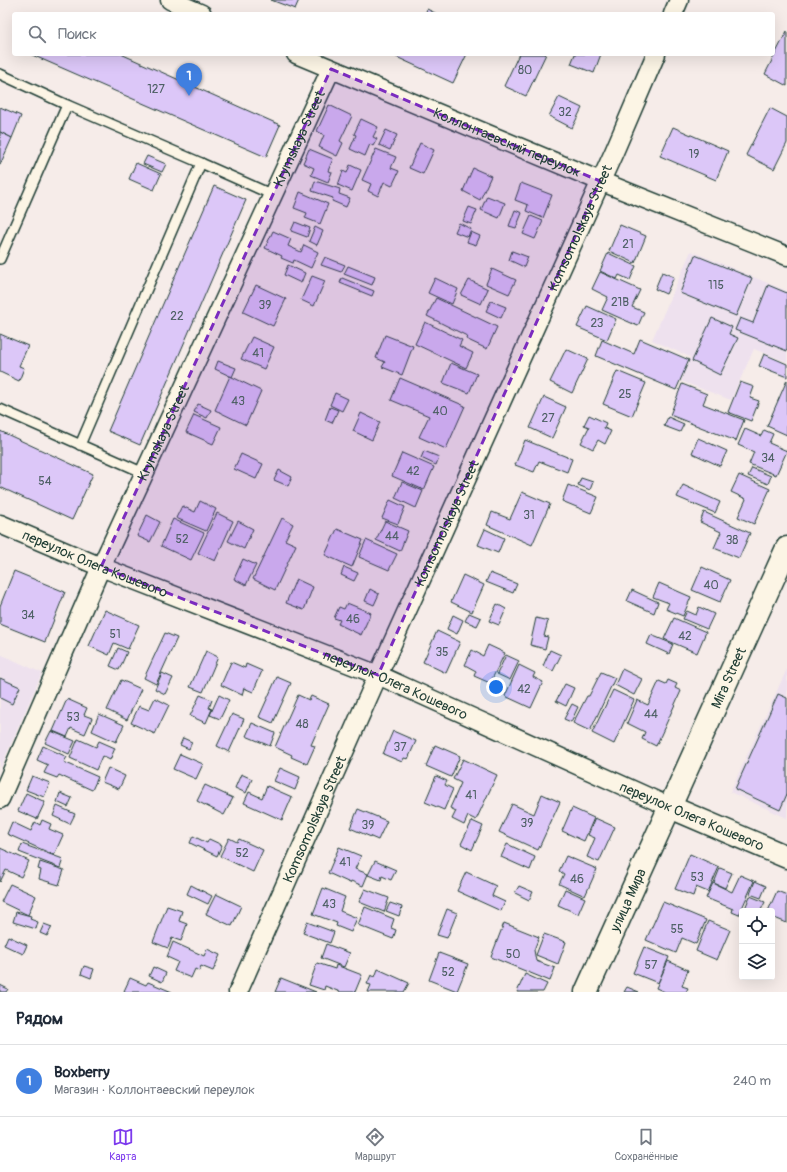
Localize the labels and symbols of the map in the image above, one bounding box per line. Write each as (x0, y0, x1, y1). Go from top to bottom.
pin: 1 (176, 63, 202, 96)
house number: 80 (518, 63, 532, 78)
house number: 127 (147, 82, 166, 97)
street label: Krymskaya Street (270, 88, 329, 189)
street label: Коллонтаевский переулок (431, 104, 583, 181)
house number: 32 (558, 105, 572, 120)
house number: 19 (689, 147, 699, 162)
street label: Komsomolskaya Street (544, 162, 616, 294)
house number: 21 (622, 237, 634, 252)
house number: 115 (708, 278, 724, 293)
house number: 21В (611, 295, 629, 310)
house number: 39 (259, 298, 271, 313)
house number: 22 (170, 309, 184, 324)
house number: 23 (590, 316, 604, 331)
house number: 41 (252, 346, 264, 361)
street label: Krymskaya Street (134, 382, 193, 484)
house number: 25 (618, 387, 632, 402)
house number: 43 (231, 394, 245, 409)
house number: 40 (432, 404, 448, 419)
house number: 27 (541, 411, 555, 426)
house number: 34 (761, 451, 775, 466)
street label: Komsomolskaya Street (411, 457, 483, 589)
house number: 42 (406, 464, 420, 479)
house number: 54 (38, 474, 52, 489)
house number: 31 (523, 508, 535, 523)
street label: переулок Олега Кошевого (20, 527, 170, 601)
house number: 44 (385, 529, 399, 544)
house number: 52 (175, 532, 189, 547)
house number: 38 (726, 533, 738, 548)
house number: 40 (703, 578, 719, 593)
house number: 34 (21, 608, 35, 623)
house number: 46 (346, 612, 360, 627)
house number: 51 (109, 627, 121, 642)
house number: 42 (678, 629, 692, 644)
street label: Mira Street (708, 644, 750, 711)
house number: 35 (435, 645, 449, 660)
street label: переулок Олега Кошевого (321, 647, 471, 724)
your location (486, 677, 506, 697)
house number: 42 (517, 682, 531, 697)
house number: 44 (644, 707, 658, 722)
house number: 53 (66, 710, 80, 725)
house number: 48 (295, 717, 309, 732)
house number: 37 (393, 740, 407, 755)
street label: Komsomolskaya Street (279, 753, 350, 885)
street label: переулок Олега Кошевого (617, 778, 767, 855)
house number: 41 (465, 788, 477, 803)
house number: 39 (521, 816, 533, 831)
house number: 39 (362, 818, 374, 833)
house number: 52 (235, 846, 249, 861)
house number: 41 (339, 855, 351, 870)
street label: улица Мира (606, 866, 650, 935)
house number: 53 (690, 870, 704, 885)
house number: 46 (570, 872, 584, 887)
house number: 43 (322, 897, 336, 912)
house number: 55 (670, 922, 684, 937)
house number: 50 (506, 947, 520, 962)
house number: 57 (645, 958, 658, 973)
house number: 52 (441, 965, 455, 980)

